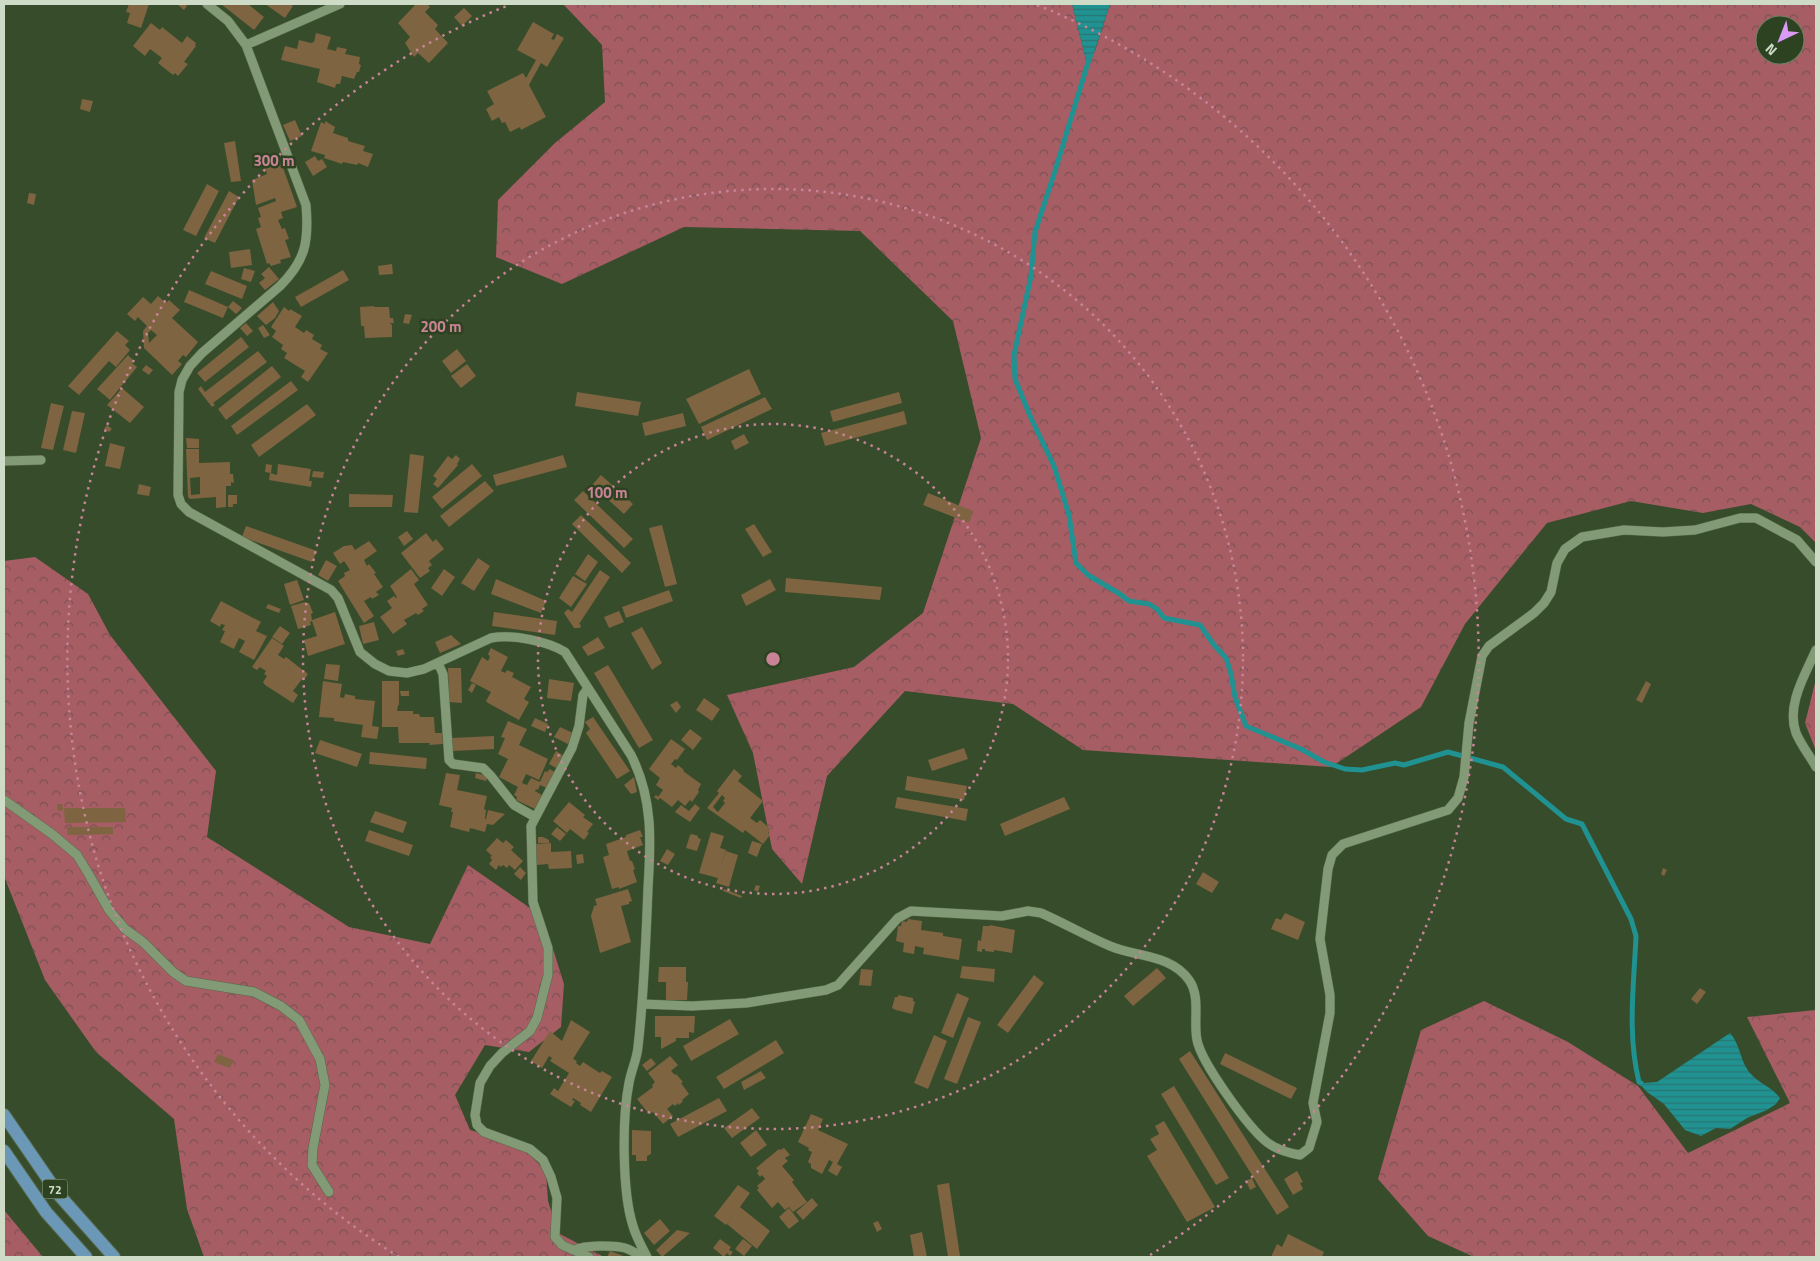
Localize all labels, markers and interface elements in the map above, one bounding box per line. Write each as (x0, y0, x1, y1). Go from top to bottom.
north arrow (1755, 15, 1805, 65)
text: N (1760, 39, 1782, 61)
text: 300 m (253, 149, 295, 172)
text: 200 m (420, 315, 462, 338)
text: 100 m (586, 481, 628, 504)
centre of rings (764, 650, 782, 668)
road number: 72 (42, 1180, 68, 1198)

